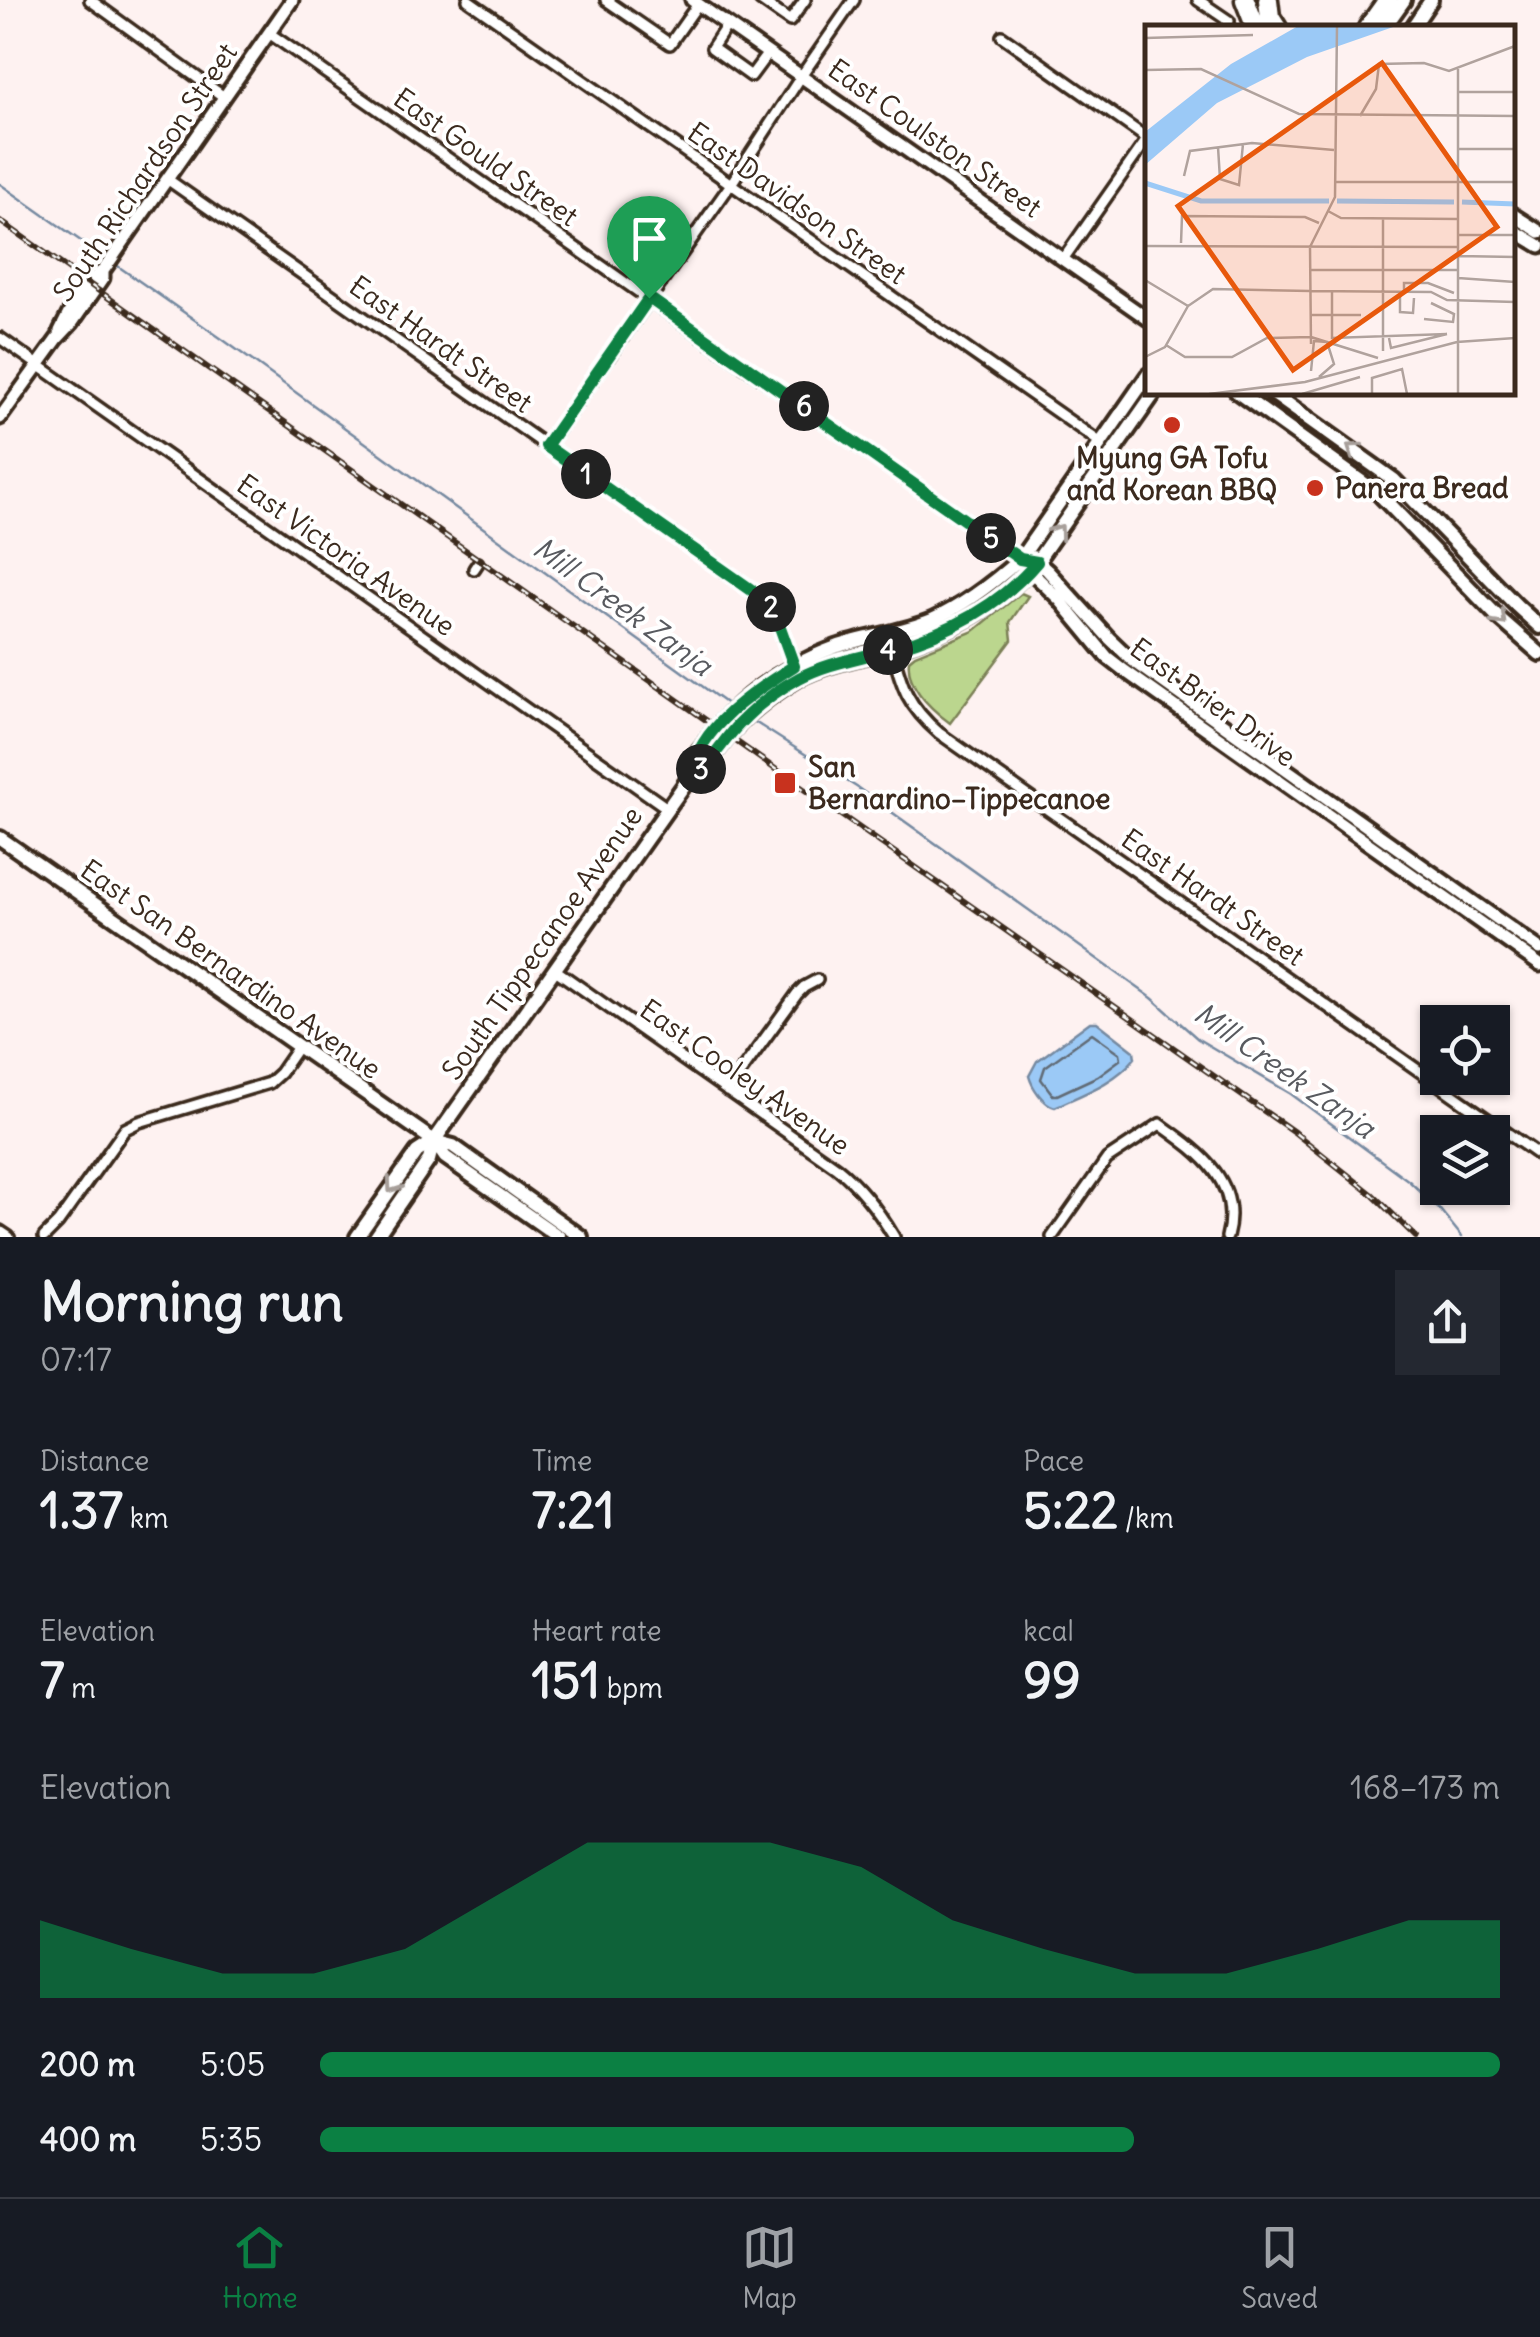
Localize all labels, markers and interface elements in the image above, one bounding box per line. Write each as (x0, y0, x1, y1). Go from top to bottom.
inset map (1145, 25, 1515, 395)
street label: South Richardson Street (45, 36, 245, 308)
street label: East Coulston Street (821, 51, 1049, 225)
street label: East Gould Street (387, 80, 585, 234)
street label: East Davidson Street (681, 114, 913, 292)
pin (607, 196, 692, 299)
icon: arrive (622, 211, 677, 266)
street label: East Hardt Street (342, 267, 540, 421)
pin: 6 (779, 381, 829, 431)
text: 6 (796, 388, 812, 424)
marker: Myung GA Tofu and Korean BBQ (1161, 414, 1183, 436)
place label: Myung GA Tofu and Korean BBQ (1067, 440, 1277, 508)
one-way arrow (1345, 443, 1364, 461)
pin: 1 (561, 449, 611, 499)
text: 1 (580, 456, 592, 492)
street label: East Victoria Avenue (230, 466, 462, 644)
place label: Panera Bread (1335, 470, 1509, 506)
marker: Panera Bread (1304, 477, 1326, 499)
pin: 5 (966, 513, 1016, 563)
text: 5 (983, 520, 999, 556)
one-way arrow (1047, 524, 1064, 542)
water label: Mill Creek Zanja (526, 528, 721, 685)
pin: 2 (746, 582, 796, 632)
text: 2 (763, 589, 779, 625)
one-way arrow (1489, 608, 1507, 626)
pin: 4 (863, 625, 913, 675)
street label: East Brier Drive (1123, 630, 1303, 774)
text: 4 (880, 632, 896, 668)
pin: 3 (676, 744, 726, 794)
place label: San Bernardino–Tippecanoe (808, 749, 1110, 817)
text: 3 (693, 751, 709, 787)
marker: San Bernardino–Tippecanoe (772, 770, 798, 796)
street label: South Tippecanoe Avenue (434, 799, 650, 1087)
street label: East Hardt Street (1114, 820, 1312, 974)
street label: East San Bernardino Avenue (74, 851, 388, 1087)
street label: East Cooley Avenue (633, 991, 857, 1163)
water label: Mill Creek Zanja (1187, 994, 1384, 1147)
map controls (1420, 1005, 1510, 1205)
button: locate (1420, 1005, 1510, 1095)
button: layers (1420, 1115, 1510, 1205)
one-way arrow (387, 1175, 405, 1194)
text: Morning run (40, 1267, 344, 1336)
button: share (1395, 1270, 1500, 1375)
text: 07:17 (40, 1339, 112, 1380)
text: Distance (40, 1443, 149, 1479)
text: Time (532, 1443, 592, 1479)
text: Pace (1023, 1443, 1084, 1479)
text: 1.37 (40, 1479, 123, 1542)
text: 7:21 (532, 1479, 615, 1542)
text: 5:22 (1023, 1479, 1118, 1542)
text: km (123, 1500, 169, 1536)
text: /km (1118, 1500, 1174, 1536)
text: Elevation (40, 1613, 155, 1649)
text: Heart rate (532, 1613, 662, 1649)
text: kcal (1023, 1613, 1074, 1649)
text: 7 (40, 1649, 65, 1712)
text: 151 (532, 1649, 600, 1712)
text: 99 (1023, 1649, 1081, 1712)
text: m (65, 1670, 96, 1706)
text: bpm (600, 1670, 663, 1706)
text: Elevation (40, 1767, 171, 1808)
text: 168–173 m (1350, 1767, 1500, 1808)
text: 200 m (40, 2044, 135, 2085)
text: 5:05 (200, 2044, 265, 2085)
text: 400 m (40, 2119, 136, 2160)
text: 5:35 (200, 2119, 262, 2160)
tab: Home (222, 2220, 298, 2316)
tab: Map (742, 2220, 797, 2316)
tab: Saved (1241, 2220, 1318, 2316)

